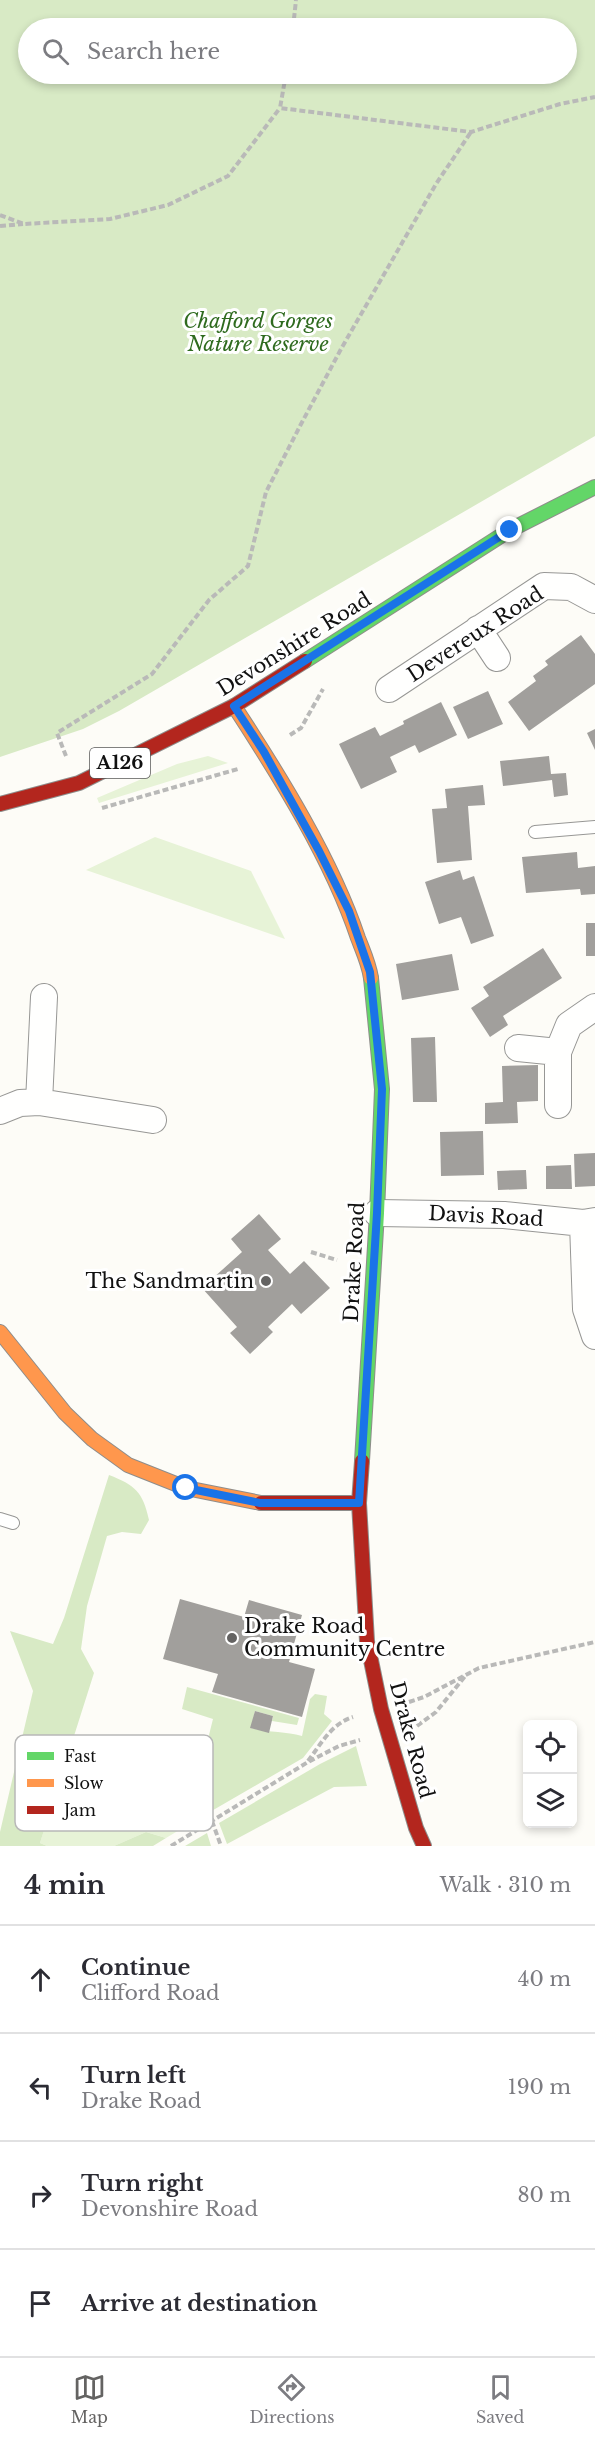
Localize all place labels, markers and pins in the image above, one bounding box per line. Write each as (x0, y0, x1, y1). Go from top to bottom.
place label: The Sandmartin (85, 1269, 254, 1293)
marker: The Sandmartin (259, 1274, 273, 1288)
place label: Drake Road Community Centre (244, 1614, 445, 1661)
marker: Drake Road Community Centre (225, 1631, 239, 1645)

